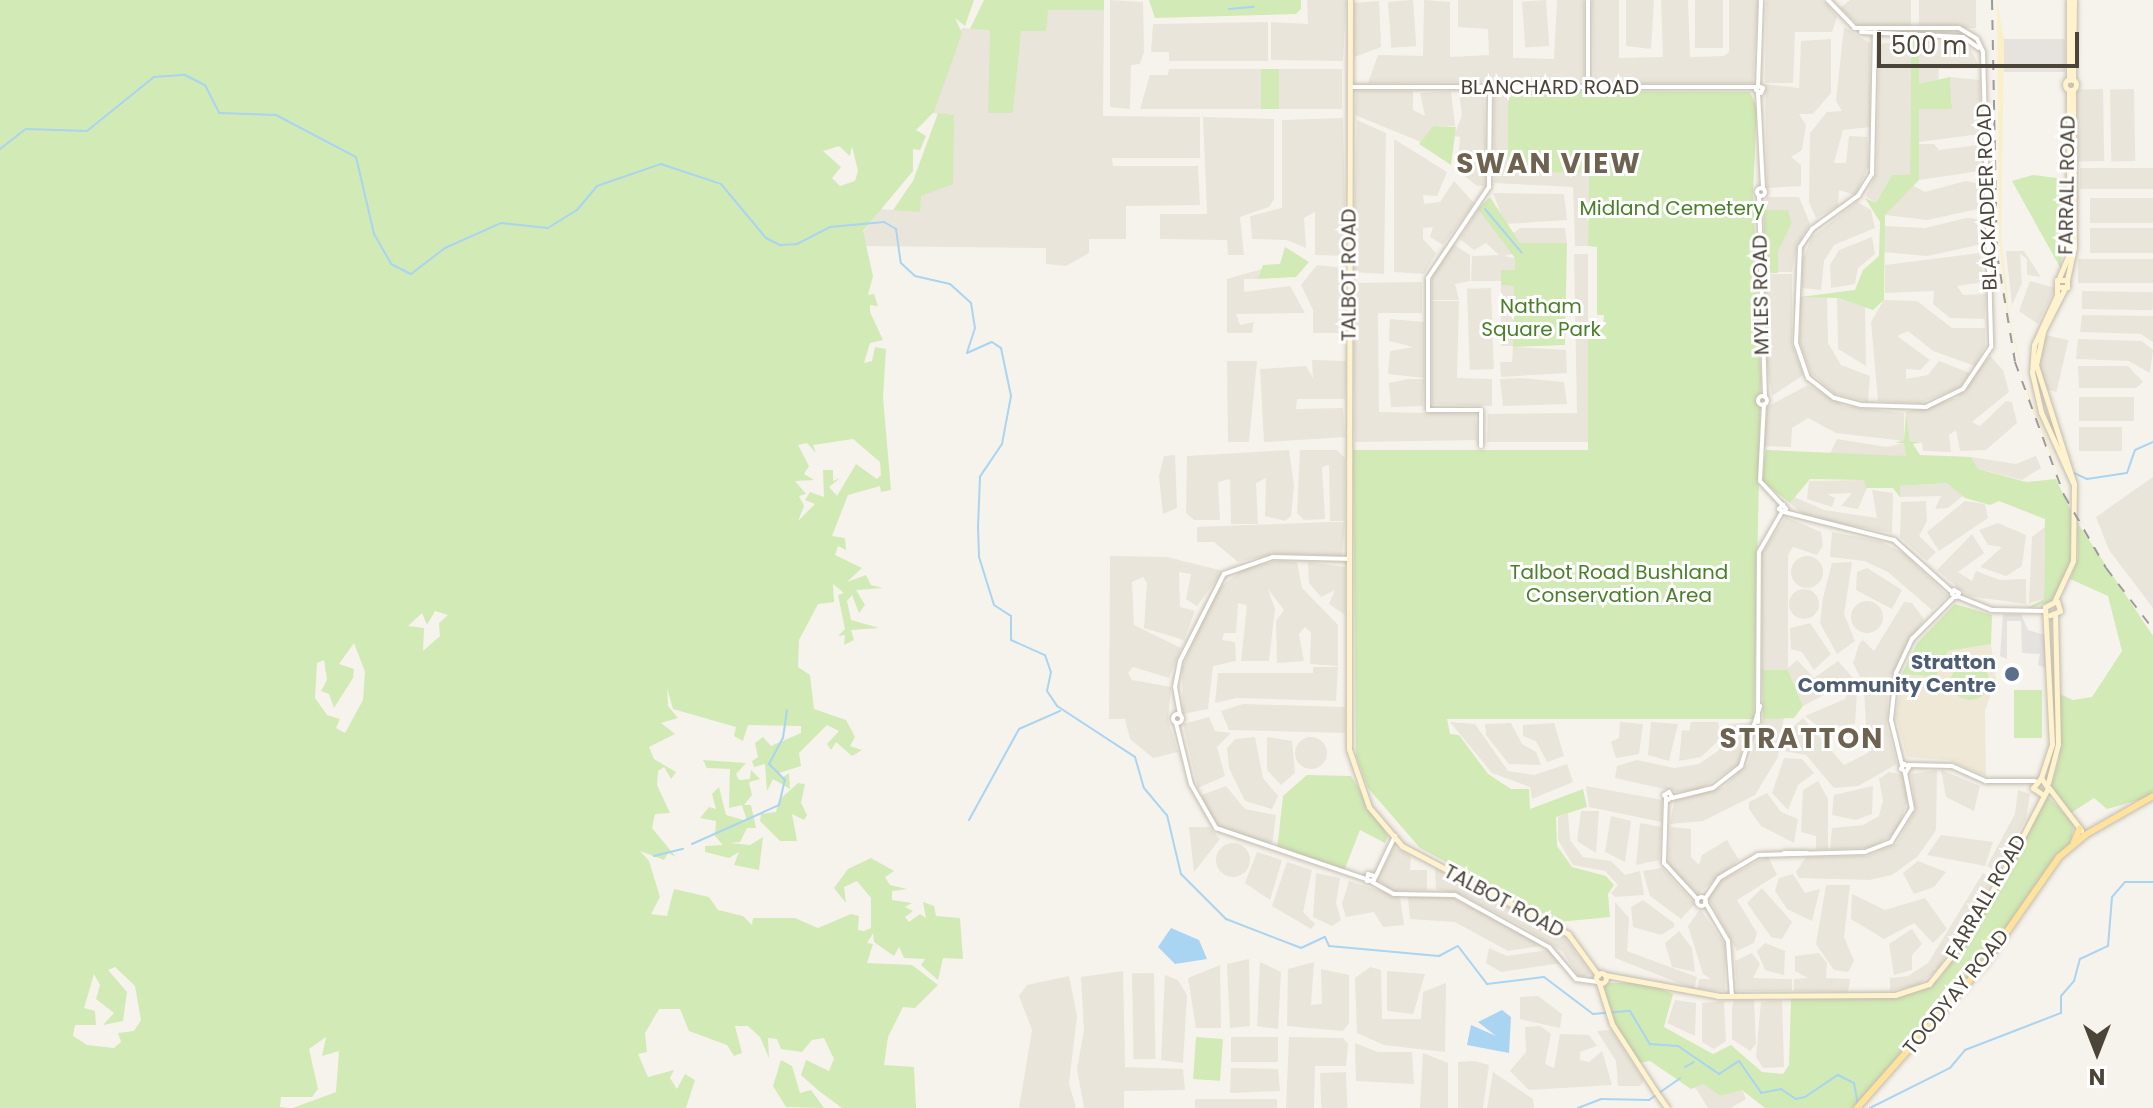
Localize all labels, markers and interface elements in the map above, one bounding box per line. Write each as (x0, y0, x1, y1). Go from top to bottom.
scale bar (1881, 16, 2083, 66)
text: 500 m (1891, 29, 1967, 62)
street label: BLANCHARD ROAD (1461, 75, 1639, 99)
street label: BLACKADDER ROAD (1972, 103, 2002, 291)
street label: FARRALL ROAD (2054, 115, 2080, 255)
district label: SWAN VIEW (1456, 147, 1642, 181)
park label: Midland Cemetery (1580, 196, 1764, 220)
street label: TALBOT ROAD (1337, 209, 1361, 341)
street label: MYLES ROAD (1748, 235, 1774, 355)
park label: Natham Square Park (1481, 294, 1601, 341)
park label: Talbot Road Bushland Conservation Area (1510, 560, 1728, 607)
place label: Stratton Community Centre (1798, 650, 1996, 697)
marker: Stratton Community Centre (2003, 665, 2021, 683)
district label: STRATTON (1720, 722, 1884, 756)
street label: FARRALL ROAD (1941, 831, 2031, 963)
street label: TALBOT ROAD (1440, 859, 1568, 943)
street label: TOODYAY ROAD (1898, 925, 2014, 1059)
north arrow (2057, 1012, 2137, 1092)
text: N (2089, 1061, 2105, 1092)

